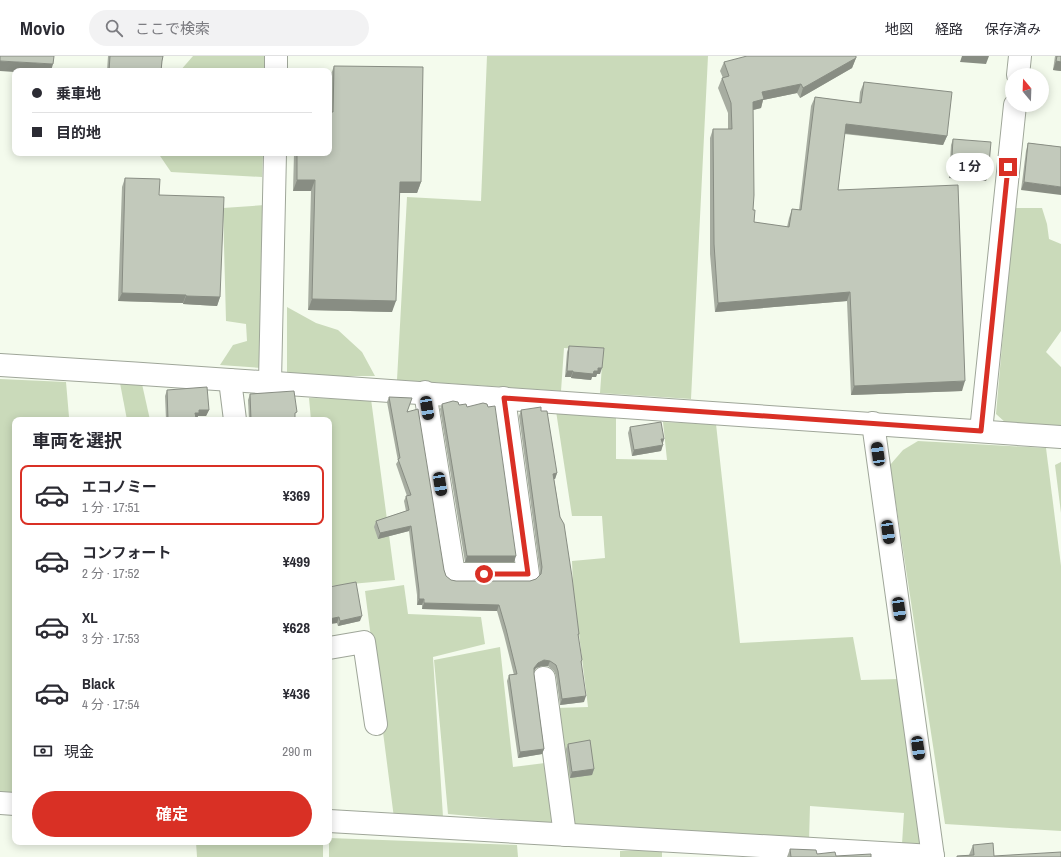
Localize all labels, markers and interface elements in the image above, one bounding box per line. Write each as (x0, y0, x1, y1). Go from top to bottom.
search box (89, 10, 369, 46)
text: Movio (20, 15, 65, 41)
icon: search (103, 17, 125, 39)
text: ここで検索 (135, 18, 210, 39)
text: 地図 (885, 20, 913, 38)
text: 経路 (935, 20, 963, 38)
text: 保存済み (985, 20, 1041, 38)
north arrow (1005, 68, 1049, 112)
map controls (1005, 68, 1049, 112)
text: 乗車地 (56, 83, 101, 104)
text: 目的地 (56, 122, 101, 143)
callout: 1 分 (946, 153, 994, 181)
text: 1 分 (959, 158, 981, 175)
route end (999, 158, 1017, 176)
car (419, 395, 435, 421)
text: 車両を選択 (32, 428, 122, 453)
car (870, 441, 886, 467)
car (432, 471, 448, 497)
text: エコノミー (82, 476, 157, 497)
icon: car (34, 477, 70, 513)
text: ¥369 (283, 485, 310, 506)
text: 1 分 · 17:51 (82, 499, 139, 516)
car (880, 519, 896, 545)
text: コンフォート (82, 542, 172, 563)
icon: car (34, 543, 70, 579)
text: ¥499 (283, 551, 310, 572)
text: 2 分 · 17:52 (82, 565, 139, 582)
route start (475, 565, 493, 583)
car (891, 596, 907, 622)
text: XL (82, 607, 98, 628)
icon: car (34, 609, 70, 645)
text: ¥628 (283, 617, 310, 638)
text: 3 分 · 17:53 (82, 630, 139, 647)
text: Black (82, 673, 115, 694)
icon: car (34, 675, 70, 711)
text: ¥436 (283, 683, 310, 704)
text: 4 分 · 17:54 (82, 696, 139, 713)
car (910, 735, 926, 761)
icon: cash (32, 740, 54, 762)
text: 現金 (64, 741, 94, 762)
text: 290 m (282, 743, 312, 760)
button: 確定 (32, 791, 312, 837)

